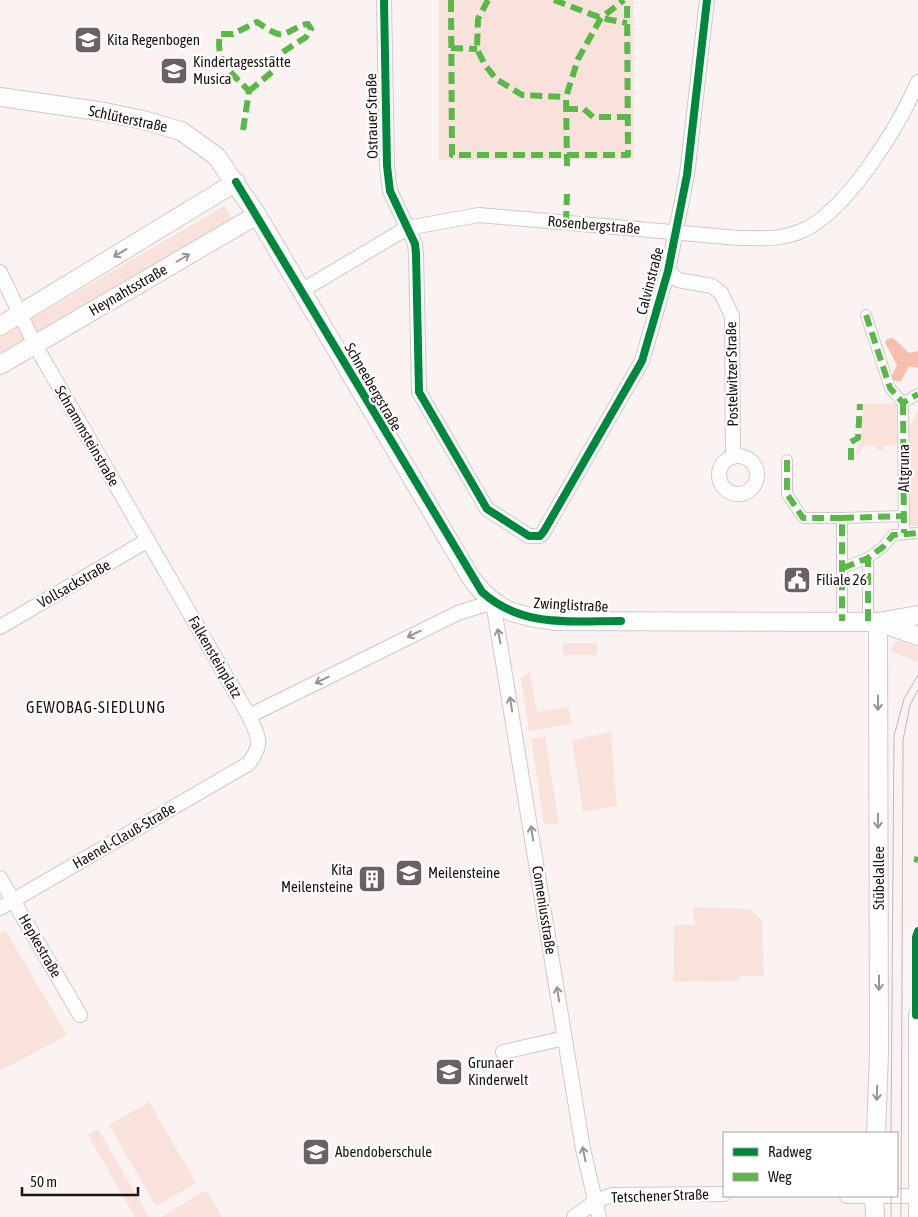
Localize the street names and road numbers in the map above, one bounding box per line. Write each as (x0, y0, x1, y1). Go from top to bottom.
street label: Ostrauer Straße (362, 73, 381, 159)
street label: Schlüterstraße (87, 102, 169, 135)
street label: Rosenbergstraße (547, 212, 641, 237)
street label: Calvinstraße (632, 245, 667, 316)
street label: Heynahtsstraße (86, 260, 170, 319)
street label: Postelwitzer Straße (722, 321, 741, 427)
street label: Schneebergstraße (341, 340, 406, 434)
street label: Schrammsteinstraße (52, 382, 123, 489)
street label: Altgruna (895, 444, 912, 492)
street label: Vollsackstraße (34, 556, 113, 611)
street label: Zwinglistraße (533, 594, 609, 615)
street label: Falkensteinplatz (185, 613, 246, 701)
street label: Haenel-Clauß-Straße (69, 799, 178, 872)
street label: Stübelallee (870, 846, 887, 910)
street label: Comeniusstraße (529, 865, 560, 956)
street label: Hepkestraße (15, 911, 65, 981)
street label: Tetschener Straße (611, 1185, 709, 1206)

